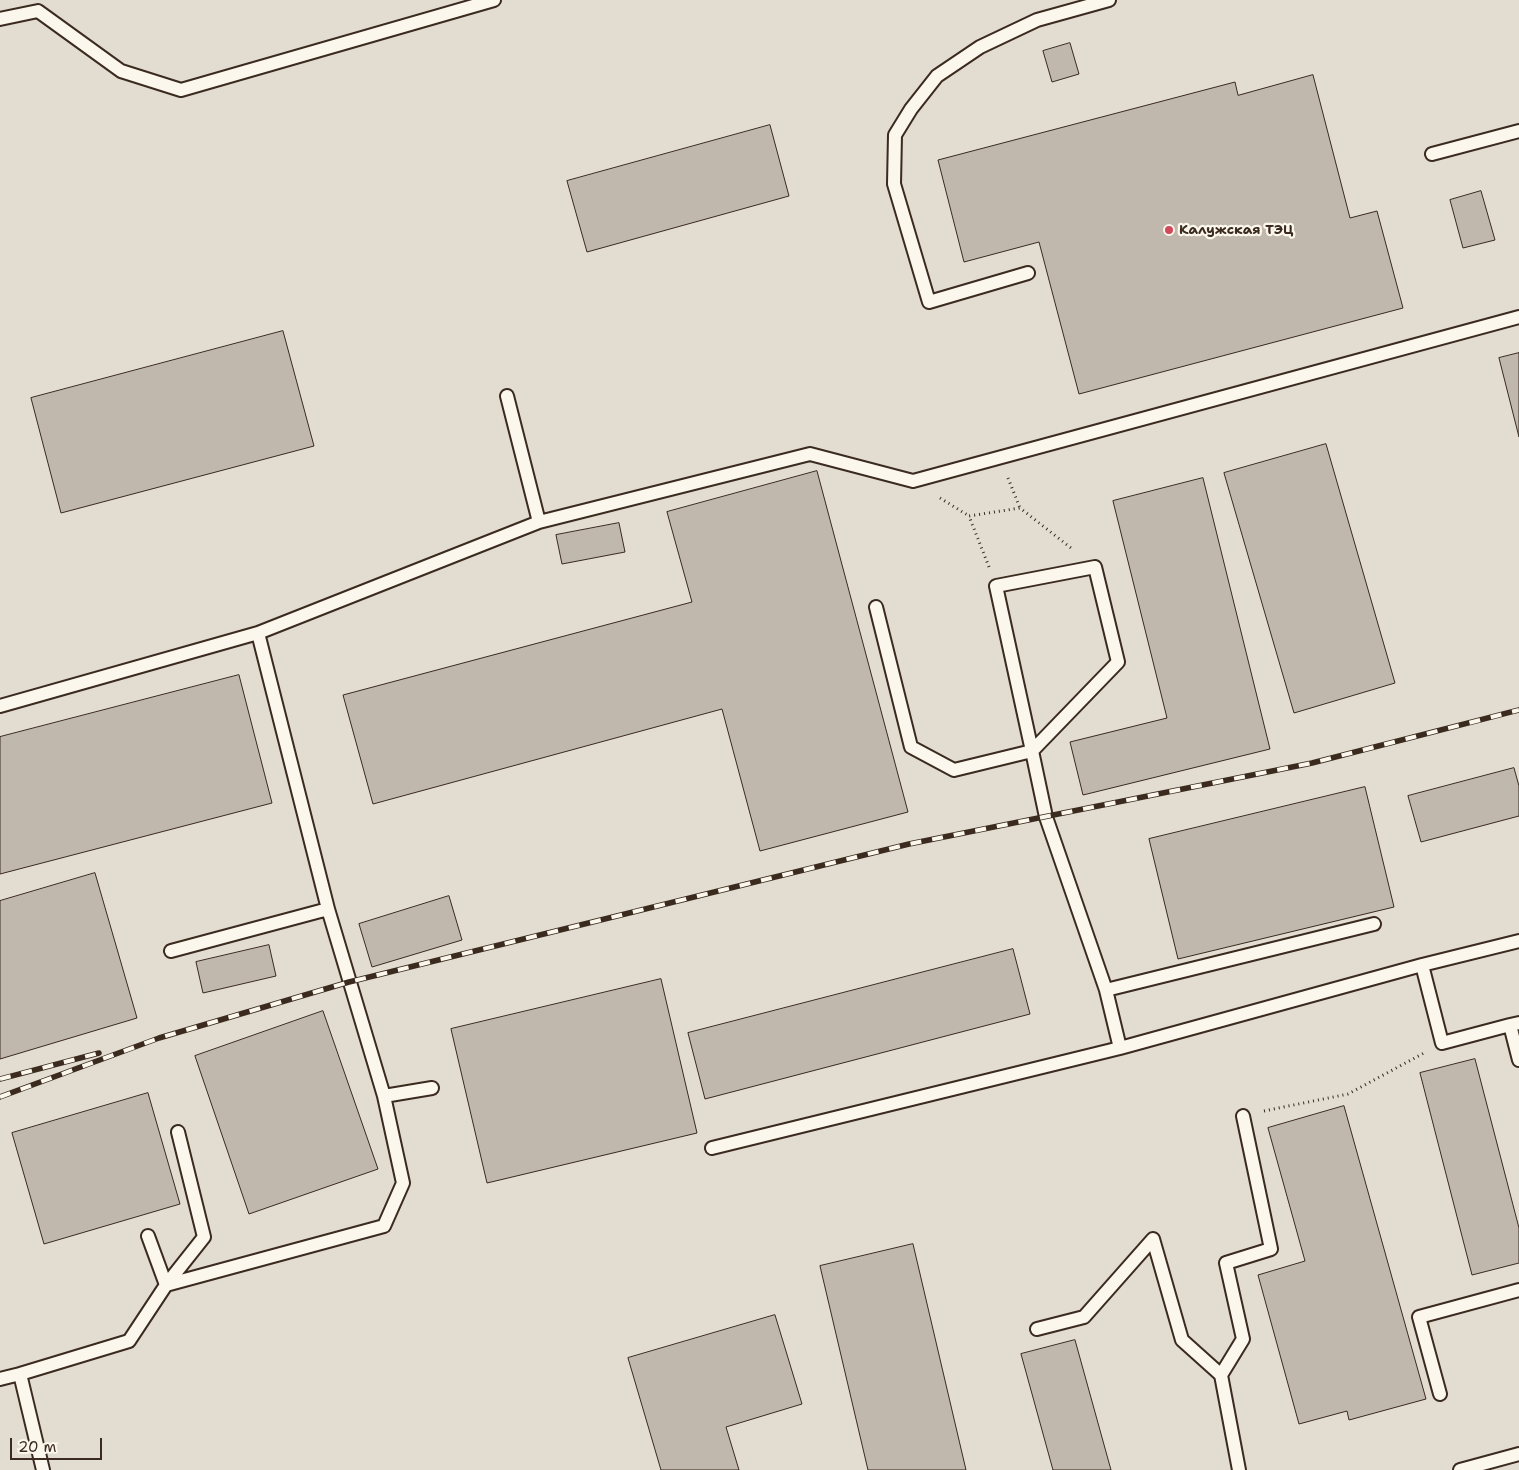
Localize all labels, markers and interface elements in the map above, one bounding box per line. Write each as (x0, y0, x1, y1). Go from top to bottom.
place label: Калужская ТЭЦ (1179, 222, 1293, 238)
marker: Калужская ТЭЦ (1163, 224, 1175, 236)
scale bar (12, 1428, 105, 1460)
text: 20 m (18, 1437, 57, 1457)

